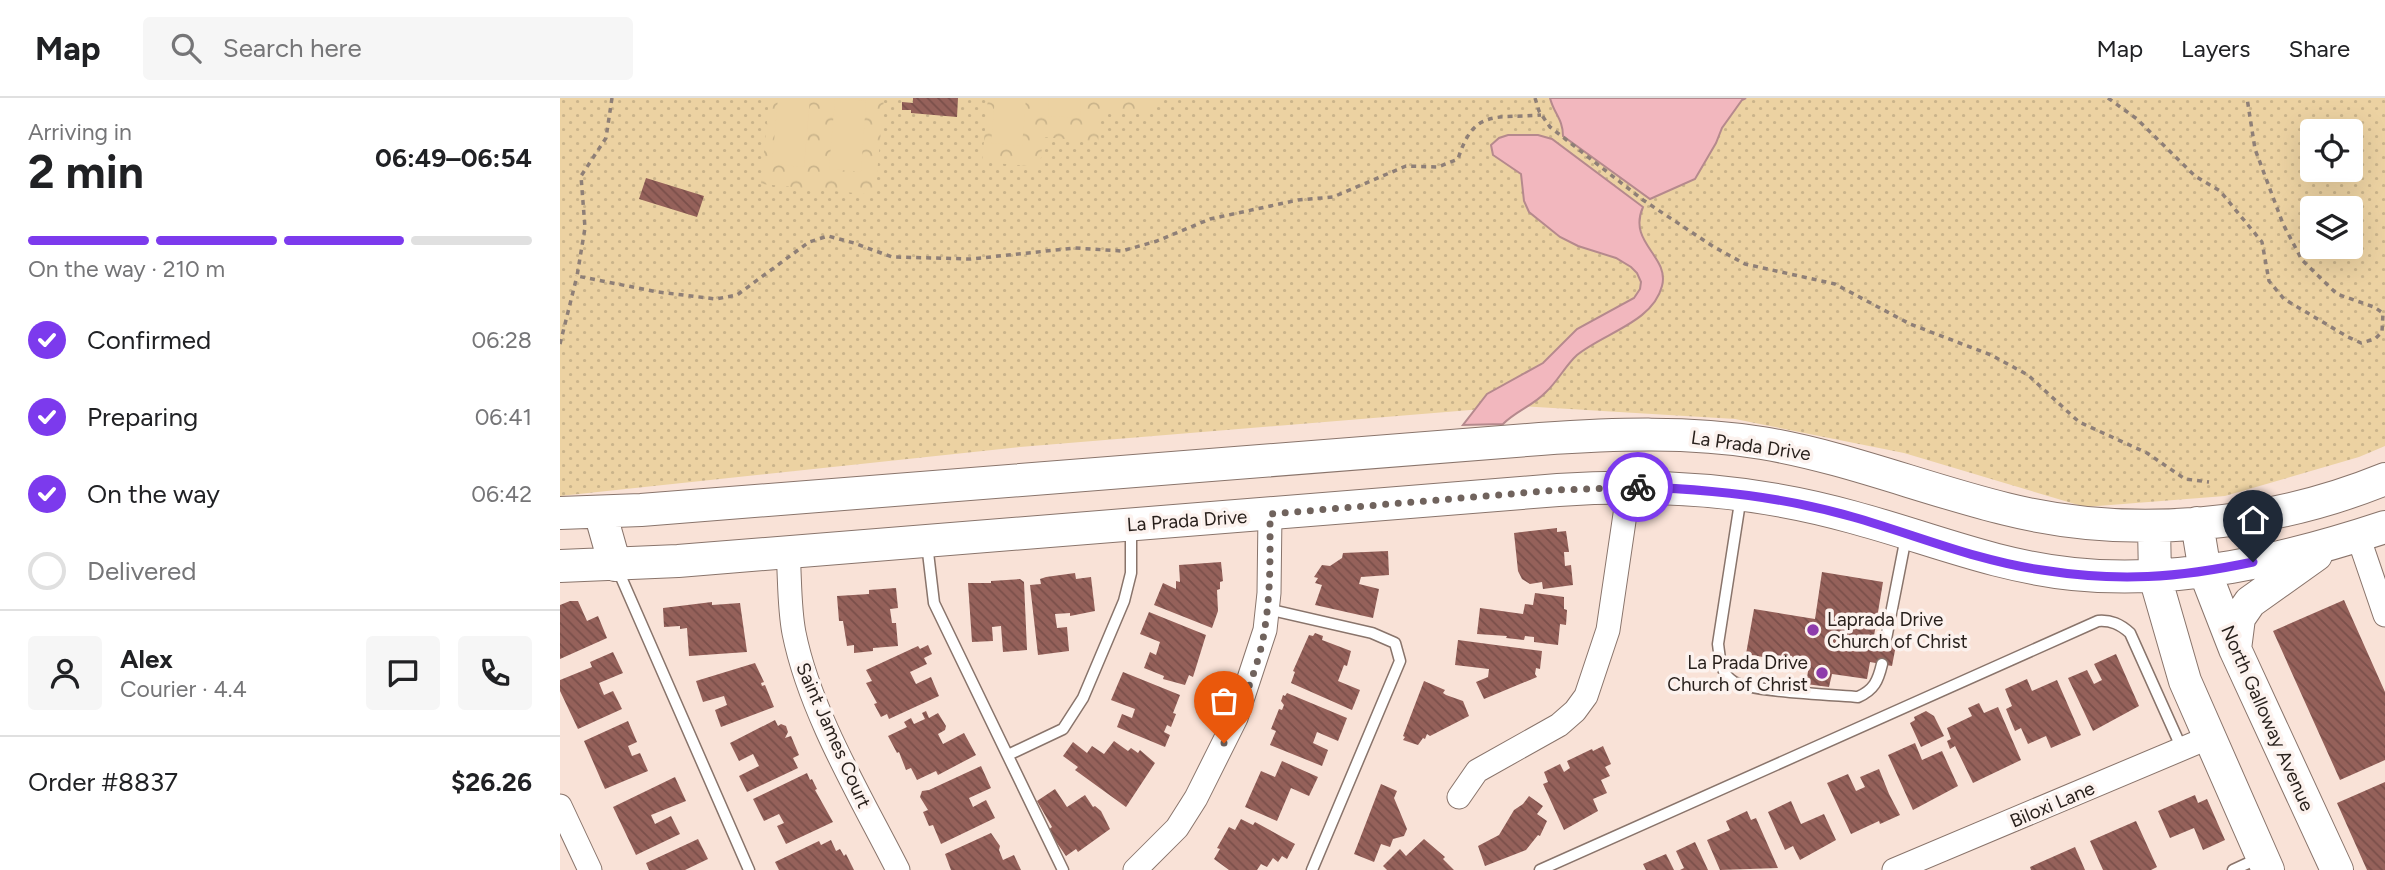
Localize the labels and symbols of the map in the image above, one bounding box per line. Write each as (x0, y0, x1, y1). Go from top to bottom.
street label: La Prada Drive (1690, 426, 1812, 465)
courier (1603, 452, 1673, 522)
pin (2223, 490, 2283, 562)
street label: La Prada Drive (1126, 505, 1248, 536)
place label: Laprada Drive Church of Christ (1827, 608, 1968, 653)
marker: Laprada Drive Church of Christ (1805, 622, 1821, 638)
street label: North Galloway Avenue (2216, 622, 2319, 815)
place label: La Prada Drive Church of Christ (1667, 651, 1808, 696)
street label: Saint James Court (791, 659, 876, 811)
marker: La Prada Drive Church of Christ (1814, 665, 1830, 681)
pin (1194, 671, 1254, 743)
street label: Biloxi Lane (2006, 776, 2098, 833)

